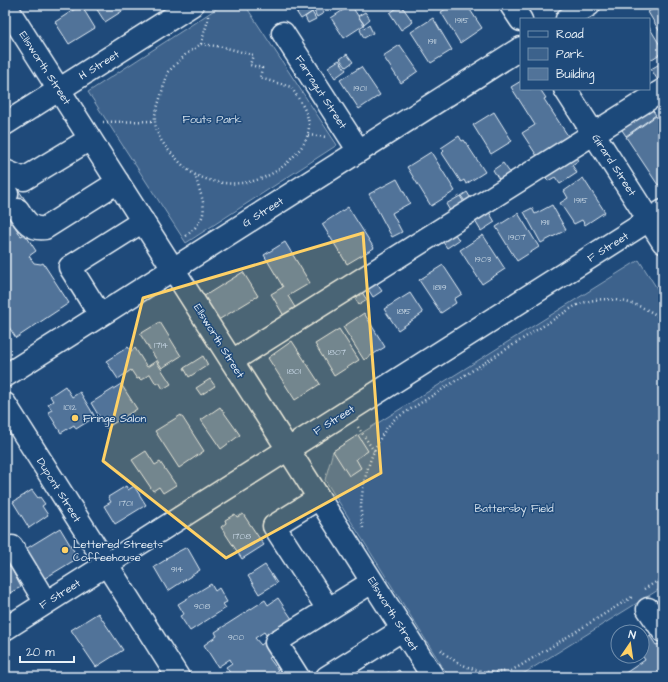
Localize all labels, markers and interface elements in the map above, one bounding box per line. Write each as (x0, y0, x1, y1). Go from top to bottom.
house number: 1915 (455, 14, 470, 27)
legend (520, 18, 650, 90)
text: Road (556, 26, 584, 43)
street label: Ellsworth Street (16, 28, 75, 108)
house number: 1911 (428, 35, 436, 48)
street label: H Street (76, 46, 123, 83)
text: Park (556, 46, 584, 63)
street label: Farragut Street (291, 52, 351, 133)
text: Building (556, 66, 594, 84)
house number: 1901 (353, 82, 367, 95)
park label: Fouts Park (182, 112, 242, 127)
street label: Girard Street (588, 131, 640, 199)
street label: G Street (240, 193, 287, 231)
house number: 1915 (574, 194, 589, 207)
house number: 1911 (541, 216, 549, 229)
street label: F Street (585, 228, 632, 266)
house number: 1907 (508, 231, 526, 244)
house number: 1903 (475, 253, 492, 266)
house number: 1819 (433, 281, 447, 294)
street label: Ellsworth Street (190, 301, 248, 381)
house number: 1815 (397, 305, 412, 318)
house number: 1714 (154, 339, 168, 352)
house number: 1807 (328, 346, 347, 359)
house number: 1801 (287, 365, 301, 378)
house number: 1012 (63, 401, 77, 414)
street label: F Street (311, 401, 358, 439)
place label: Fringe Salon (83, 411, 146, 427)
marker: Fringe Salon (70, 413, 80, 423)
street label: Dupont Street (33, 455, 85, 526)
house number: 1701 (119, 497, 133, 510)
park label: Battersby Field (474, 501, 554, 517)
house number: 1708 (233, 530, 251, 543)
place label: Lettered Streets Coffeehouse (73, 537, 163, 565)
marker: Lettered Streets Coffeehouse (60, 545, 70, 555)
house number: 914 (171, 563, 183, 576)
street label: Ellsworth Street (364, 574, 422, 654)
street label: F Street (37, 575, 84, 613)
house number: 908 (194, 600, 210, 613)
north arrow (610, 624, 650, 664)
text: N (627, 627, 637, 643)
house number: 900 (228, 631, 245, 644)
scale bar (20, 638, 74, 664)
text: 20 m (26, 644, 55, 661)

